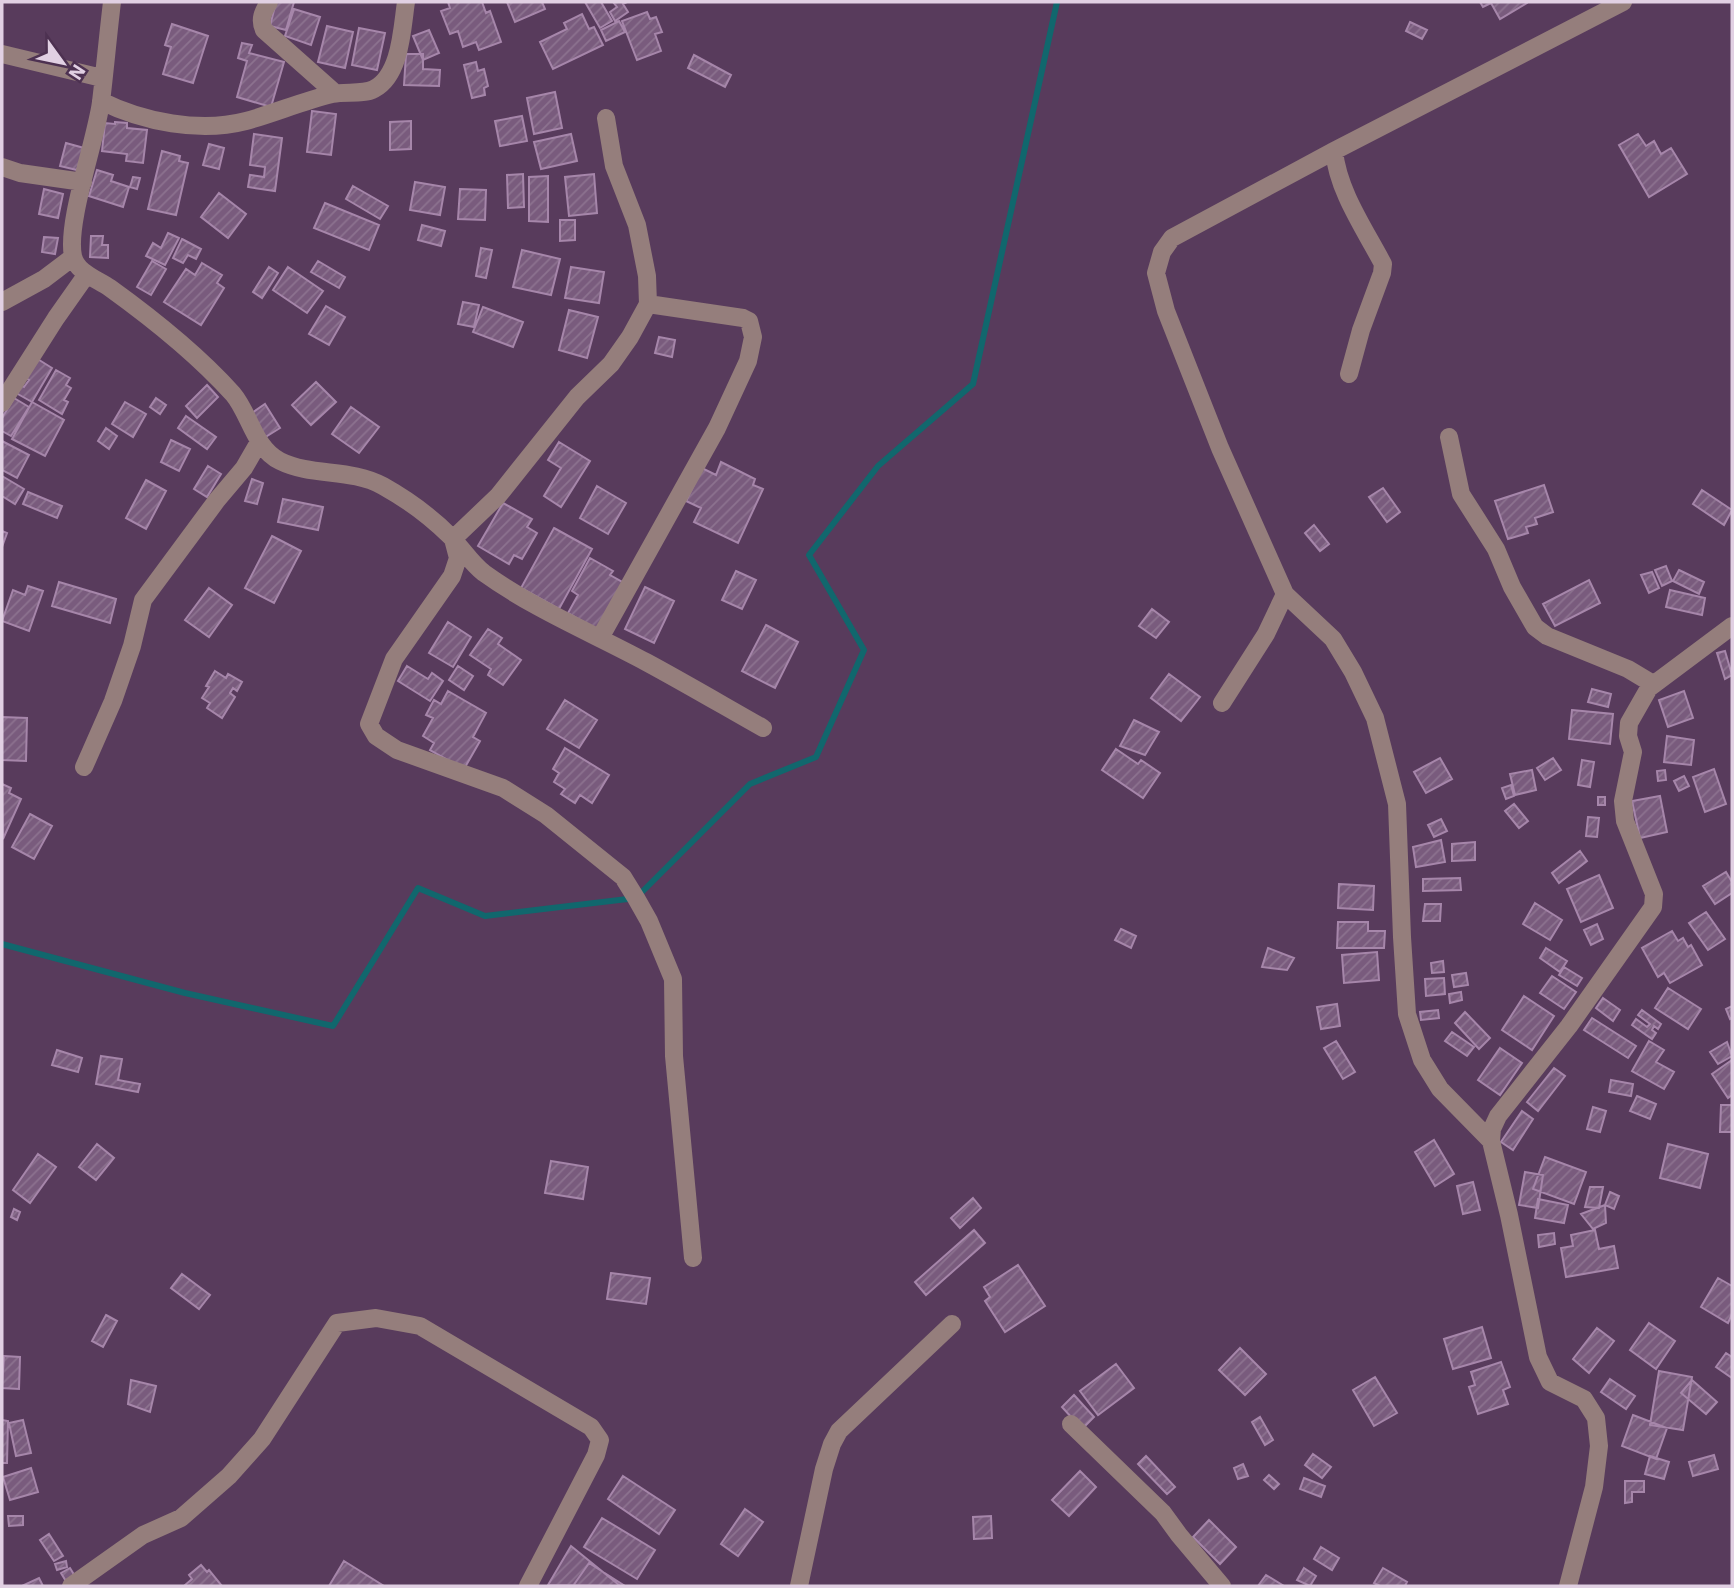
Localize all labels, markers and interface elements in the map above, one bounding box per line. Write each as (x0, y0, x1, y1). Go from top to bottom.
north arrow (28, 28, 98, 98)
text: N (63, 60, 91, 85)

